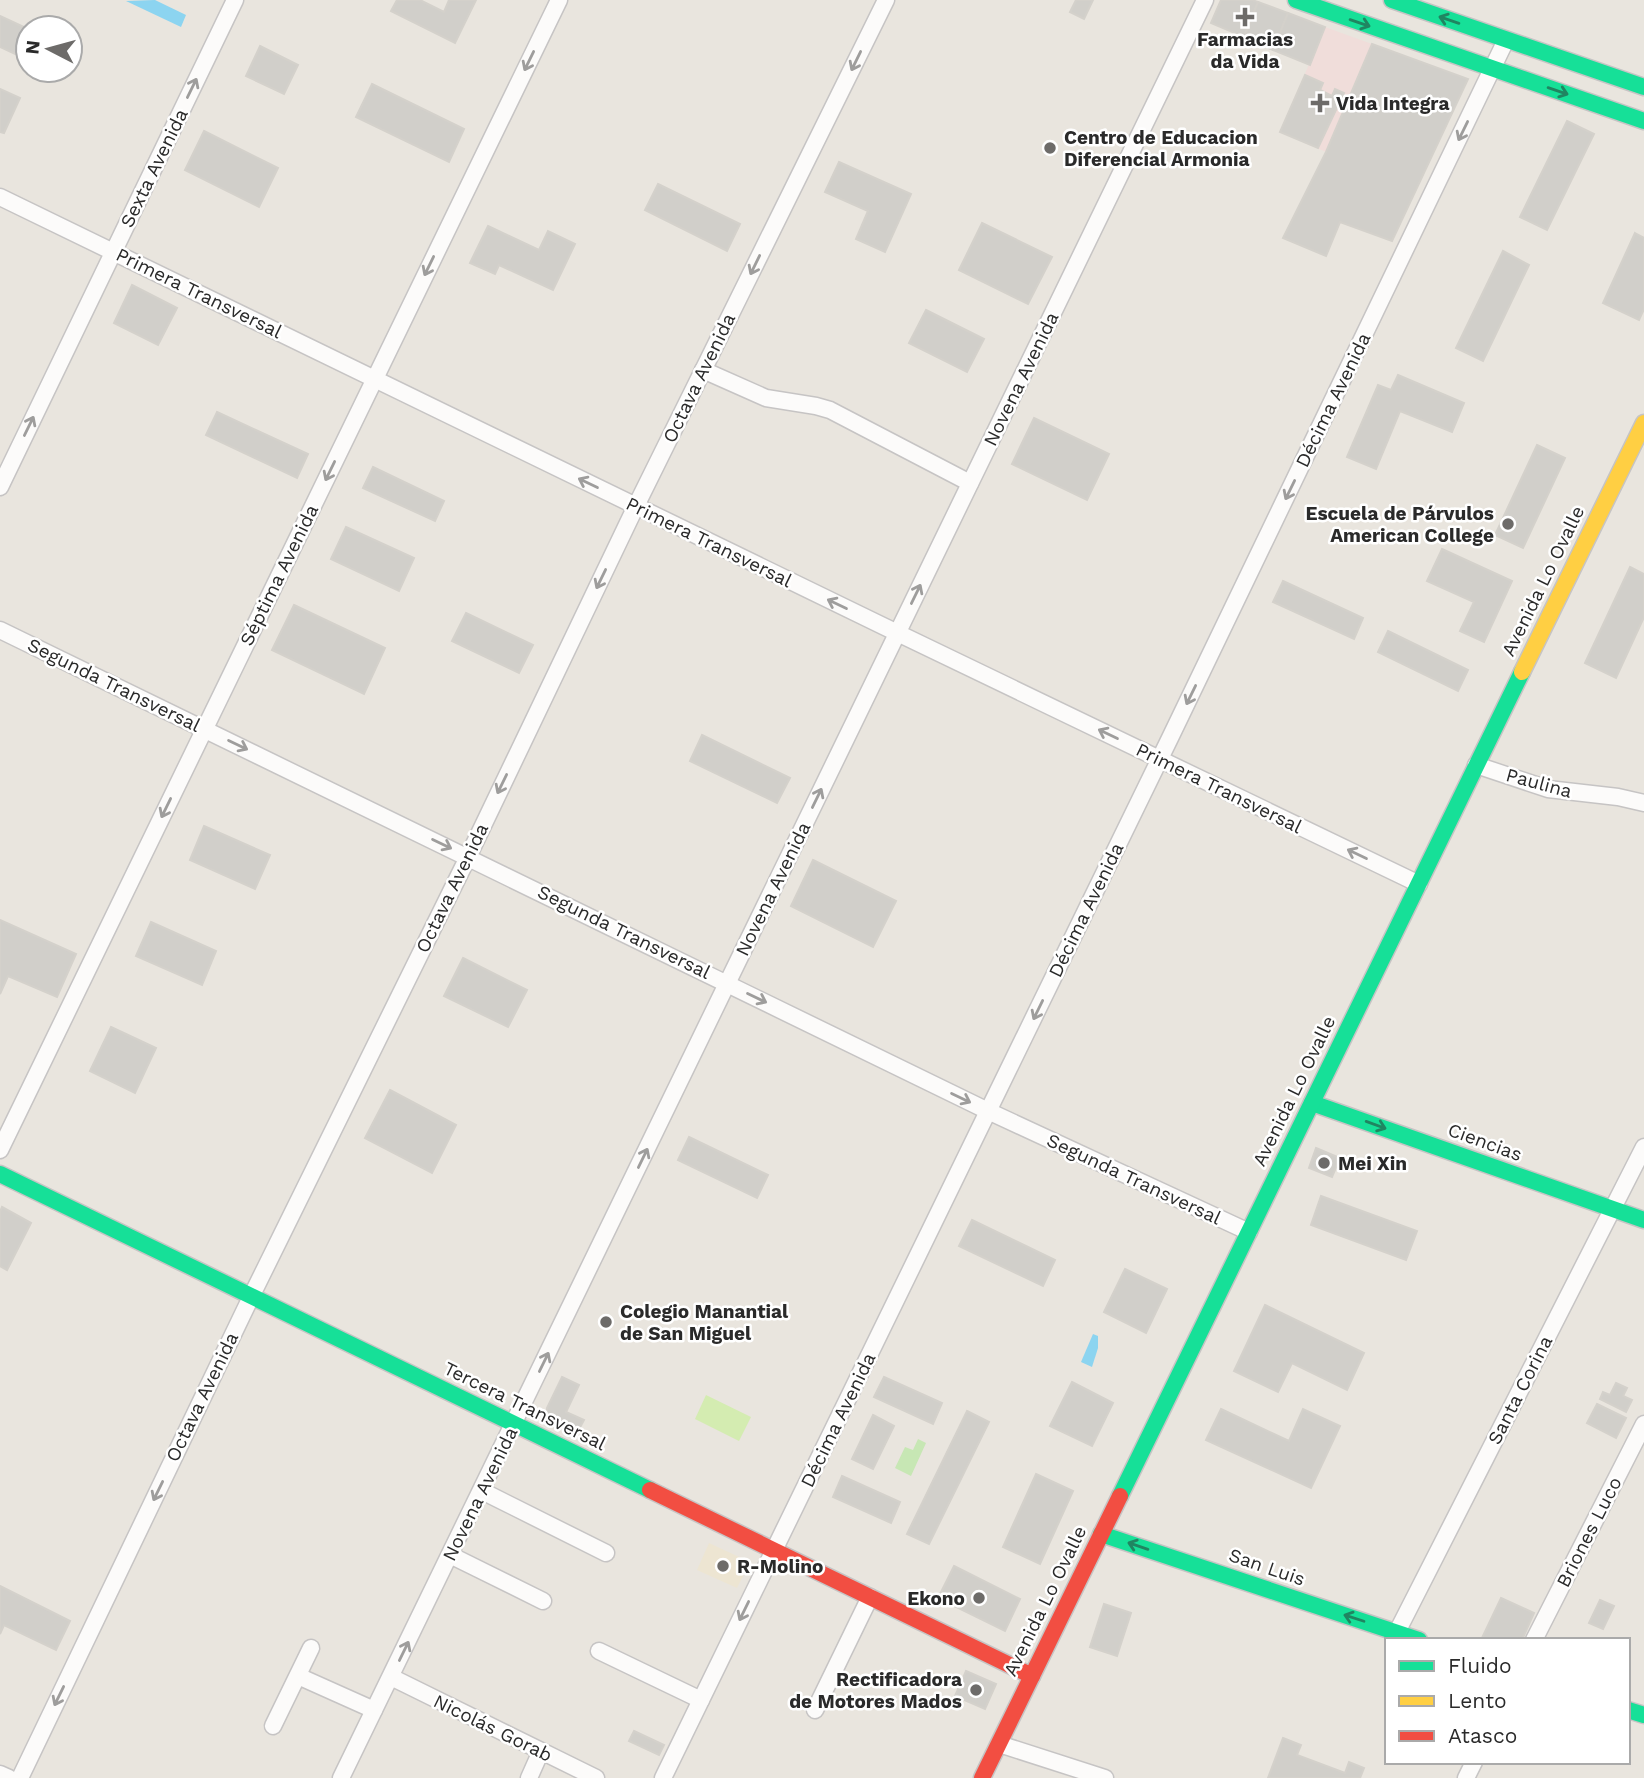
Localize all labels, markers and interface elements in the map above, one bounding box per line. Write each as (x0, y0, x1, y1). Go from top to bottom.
marker: Farmacias da Vida (1237, 9, 1253, 25)
one-way arrow (1438, 13, 1460, 25)
north arrow (14, 14, 84, 84)
one-way arrow (1349, 17, 1371, 30)
place label: Farmacias da Vida (1197, 28, 1293, 73)
text: N (20, 39, 45, 55)
one-way arrow (521, 50, 535, 71)
one-way arrow (849, 50, 863, 71)
one-way arrow (186, 78, 200, 99)
one-way arrow (1546, 86, 1568, 98)
place label: Vida Integra (1336, 92, 1449, 115)
marker: Vida Integra (1310, 93, 1330, 113)
street label: Sexta Avenida (115, 105, 193, 231)
one-way arrow (1456, 120, 1470, 141)
place label: Centro de Educacion Diferencial Armonia (1064, 126, 1258, 171)
marker: Centro de Educacion Diferencial Armonia (1042, 140, 1058, 156)
street label: Primera Transversal (112, 243, 286, 343)
one-way arrow (748, 254, 762, 275)
one-way arrow (422, 255, 436, 276)
street label: Novena Avenida (979, 308, 1063, 450)
street label: Octava Avenida (658, 309, 740, 446)
street label: Décima Avenida (1290, 329, 1376, 471)
one-way arrow (23, 416, 37, 437)
one-way arrow (323, 460, 336, 481)
one-way arrow (578, 476, 599, 490)
one-way arrow (1282, 479, 1296, 500)
street label: Primera Transversal (622, 492, 796, 592)
street label: Séptima Avenida (235, 500, 323, 649)
place label: Escuela de Párvulos American College (1305, 502, 1494, 547)
street label: Avenida Lo Ovalle (1497, 502, 1589, 660)
marker: Escuela de Párvulos American College (1500, 516, 1516, 532)
one-way arrow (593, 568, 607, 589)
one-way arrow (910, 584, 924, 605)
one-way arrow (827, 596, 848, 610)
street label: Segunda Transversal (24, 633, 204, 737)
one-way arrow (1183, 684, 1197, 705)
one-way arrow (1098, 727, 1119, 741)
one-way arrow (227, 738, 248, 752)
street label: Primera Transversal (1132, 738, 1306, 838)
street label: Paulina (1503, 763, 1575, 803)
one-way arrow (495, 773, 509, 794)
one-way arrow (811, 788, 825, 809)
one-way arrow (159, 797, 173, 818)
street label: Novena Avenida (731, 818, 815, 960)
street label: Octava Avenida (411, 819, 493, 956)
one-way arrow (431, 838, 452, 852)
street label: Décima Avenida (1043, 839, 1129, 981)
one-way arrow (1347, 847, 1368, 860)
street label: Segunda Transversal (534, 880, 714, 984)
one-way arrow (746, 991, 767, 1005)
one-way arrow (1030, 999, 1044, 1020)
street label: Avenida Lo Ovalle (1248, 1012, 1340, 1170)
one-way arrow (950, 1091, 971, 1105)
street label: Ciencias (1445, 1118, 1525, 1166)
one-way arrow (1365, 1120, 1387, 1133)
street label: Segunda Transversal (1043, 1129, 1225, 1230)
one-way arrow (637, 1148, 651, 1169)
place label: Mei Xin (1338, 1152, 1407, 1175)
marker: Mei Xin (1316, 1155, 1332, 1171)
place label: Colegio Manantial de San Miguel (620, 1300, 789, 1345)
marker: Colegio Manantial de San Miguel (598, 1314, 614, 1330)
street label: Octava Avenida (161, 1328, 243, 1465)
street label: Santa Corina (1483, 1332, 1557, 1448)
street label: Décima Avenida (795, 1349, 881, 1491)
one-way arrow (538, 1352, 552, 1373)
street label: Tercera Transversal (440, 1357, 610, 1455)
street label: Novena Avenida (438, 1423, 522, 1565)
street label: Briones Luco (1551, 1473, 1627, 1591)
one-way arrow (150, 1480, 164, 1501)
street label: Avenida Lo Ovalle (999, 1522, 1091, 1680)
one-way arrow (1128, 1539, 1150, 1551)
street label: San Luis (1226, 1543, 1308, 1591)
place label: R-Molino (737, 1555, 823, 1578)
marker: R-Molino (715, 1558, 731, 1574)
place label: Ekono (907, 1587, 965, 1610)
marker: Ekono (971, 1590, 987, 1606)
one-way arrow (737, 1600, 750, 1621)
one-way arrow (1344, 1611, 1366, 1623)
legend (1385, 1638, 1630, 1764)
one-way arrow (397, 1641, 411, 1662)
text: Fluido (1448, 1653, 1512, 1678)
place label: Rectificadora de Motores Mados (789, 1668, 962, 1713)
marker: Rectificadora de Motores Mados (968, 1682, 984, 1698)
one-way arrow (52, 1685, 66, 1706)
text: Lento (1448, 1688, 1507, 1713)
street label: Nicolás Gorab (430, 1689, 556, 1767)
text: Atasco (1448, 1723, 1517, 1748)

